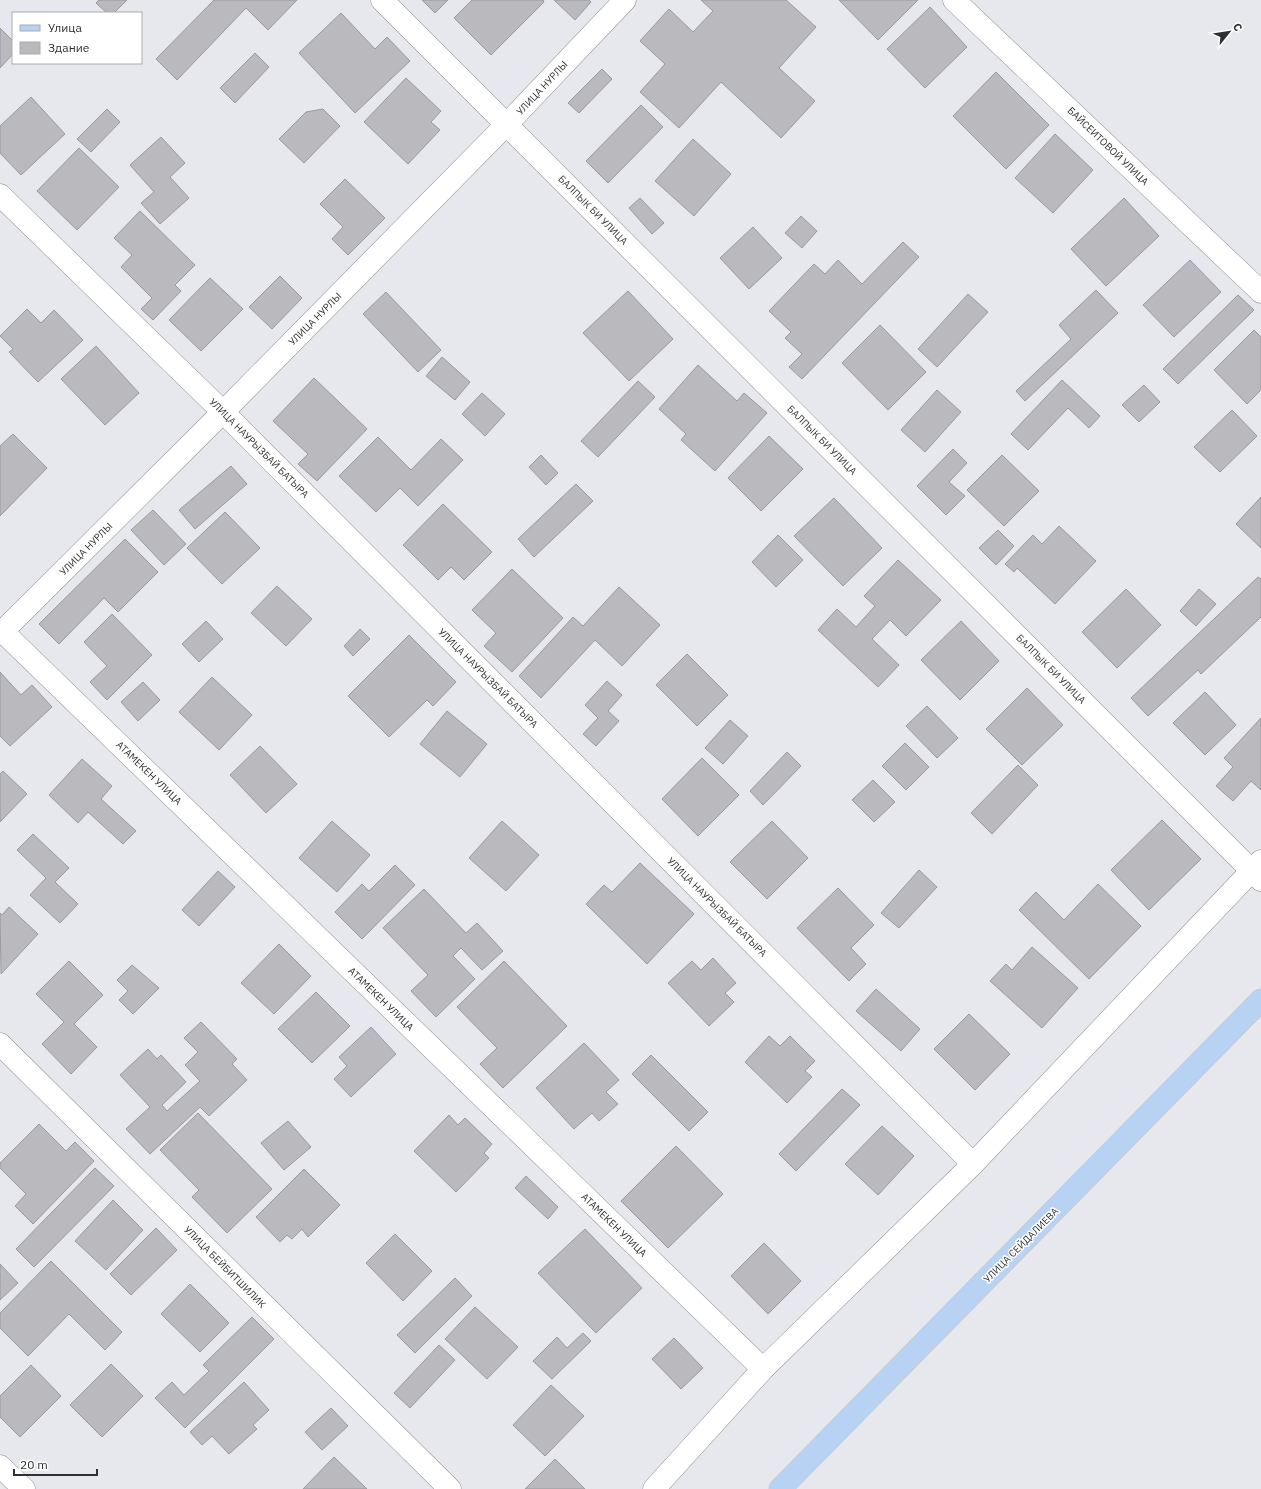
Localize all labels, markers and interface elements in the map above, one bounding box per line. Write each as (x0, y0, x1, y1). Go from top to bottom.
legend (12, 12, 142, 64)
north arrow (1209, 12, 1249, 52)
text: Улица (48, 20, 82, 35)
text: С (1230, 20, 1246, 34)
text: Здание (48, 40, 90, 55)
street label: УЛИЦА НУРЛЫ (513, 58, 571, 118)
street label: БАЙСЕИТОВОЙ УЛИЦА (1065, 104, 1152, 188)
street label: БАЛПЫК БИ УЛИЦА (555, 172, 631, 248)
street label: УЛИЦА НУРЛЫ (286, 290, 344, 348)
street label: УЛИЦА НАУРЫЗБАЙ БАТЫРА (206, 395, 312, 501)
street label: БАЛПЫК БИ УЛИЦА (784, 402, 860, 478)
street label: УЛИЦА НУРЛЫ (57, 520, 115, 578)
street label: УЛИЦА НАУРЫЗБАЙ БАТЫРА (435, 625, 541, 731)
street label: БАЛПЫК БИ УЛИЦА (1013, 631, 1089, 707)
street label: АТАМЕКЕН УЛИЦА (114, 738, 185, 808)
street label: УЛИЦА НАУРЫЗБАЙ БАТЫРА (664, 854, 770, 960)
street label: АТАМЕКЕН УЛИЦА (346, 964, 417, 1034)
street label: АТАМЕКЕН УЛИЦА (579, 1190, 650, 1260)
street label: УЛИЦА СЕЙДАЛИЕВА (981, 1204, 1062, 1285)
street label: УЛИЦА БЕЙБИТШИЛИК (181, 1223, 269, 1311)
scale bar (14, 1451, 97, 1477)
text: 20 m (20, 1457, 48, 1472)

